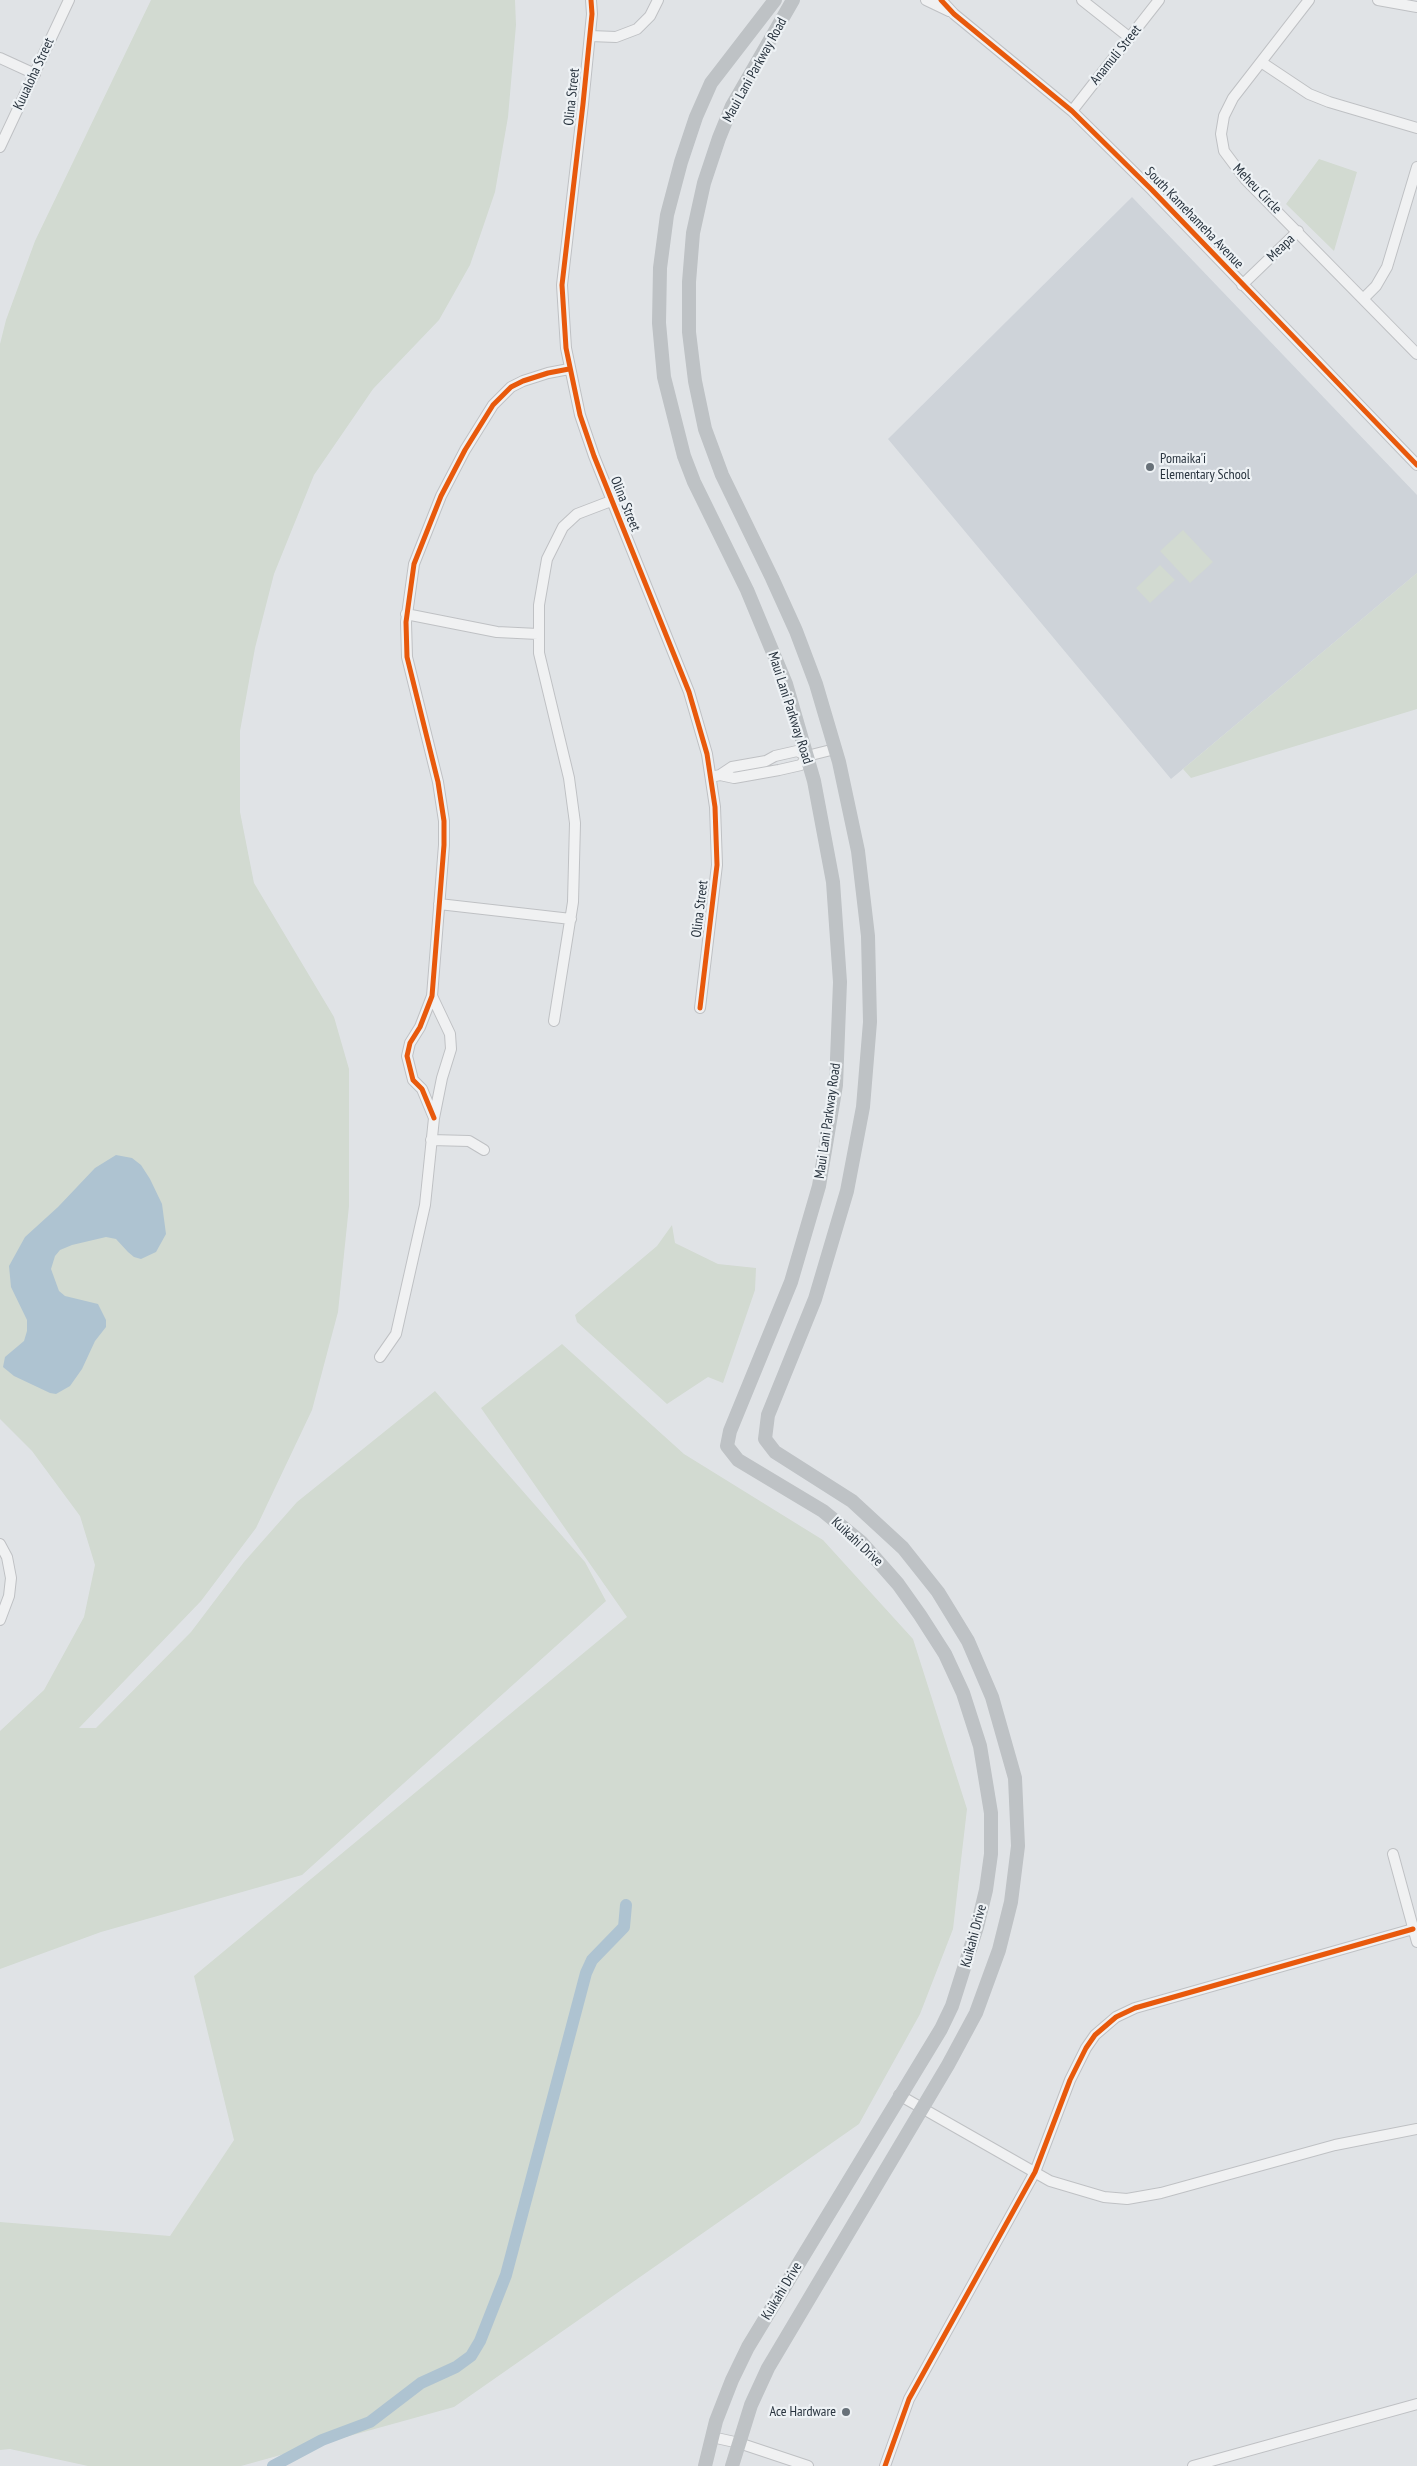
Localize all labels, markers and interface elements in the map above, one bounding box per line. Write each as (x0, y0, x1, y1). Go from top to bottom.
street label: Maui Lani Parkway Road (719, 15, 791, 125)
street label: Anamuli Street (1087, 22, 1145, 88)
street label: Kuualoha Street (10, 35, 58, 113)
street label: Olina Street (561, 67, 583, 127)
street label: Meheu Circle (1229, 161, 1285, 217)
street label: South Kamehameha Avenue (1141, 164, 1247, 272)
street label: Meapa (1264, 231, 1298, 265)
place label: Pomaika'i Elementary School (1160, 451, 1250, 484)
marker: Pomaika'i Elementary School (1144, 461, 1156, 473)
street label: Olina Street (606, 474, 644, 534)
street label: Maui Lani Parkway Road (764, 650, 816, 766)
street label: Olina Street (688, 879, 712, 939)
street label: Maui Lani Parkway Road (812, 1062, 844, 1180)
street label: Kuikahi Drive (828, 1514, 886, 1570)
street label: Kuikahi Drive (958, 1903, 990, 1969)
street label: Kuikahi Drive (758, 2259, 806, 2323)
place label: Ace Hardware (770, 2404, 836, 2420)
marker: Ace Hardware (840, 2406, 852, 2418)

